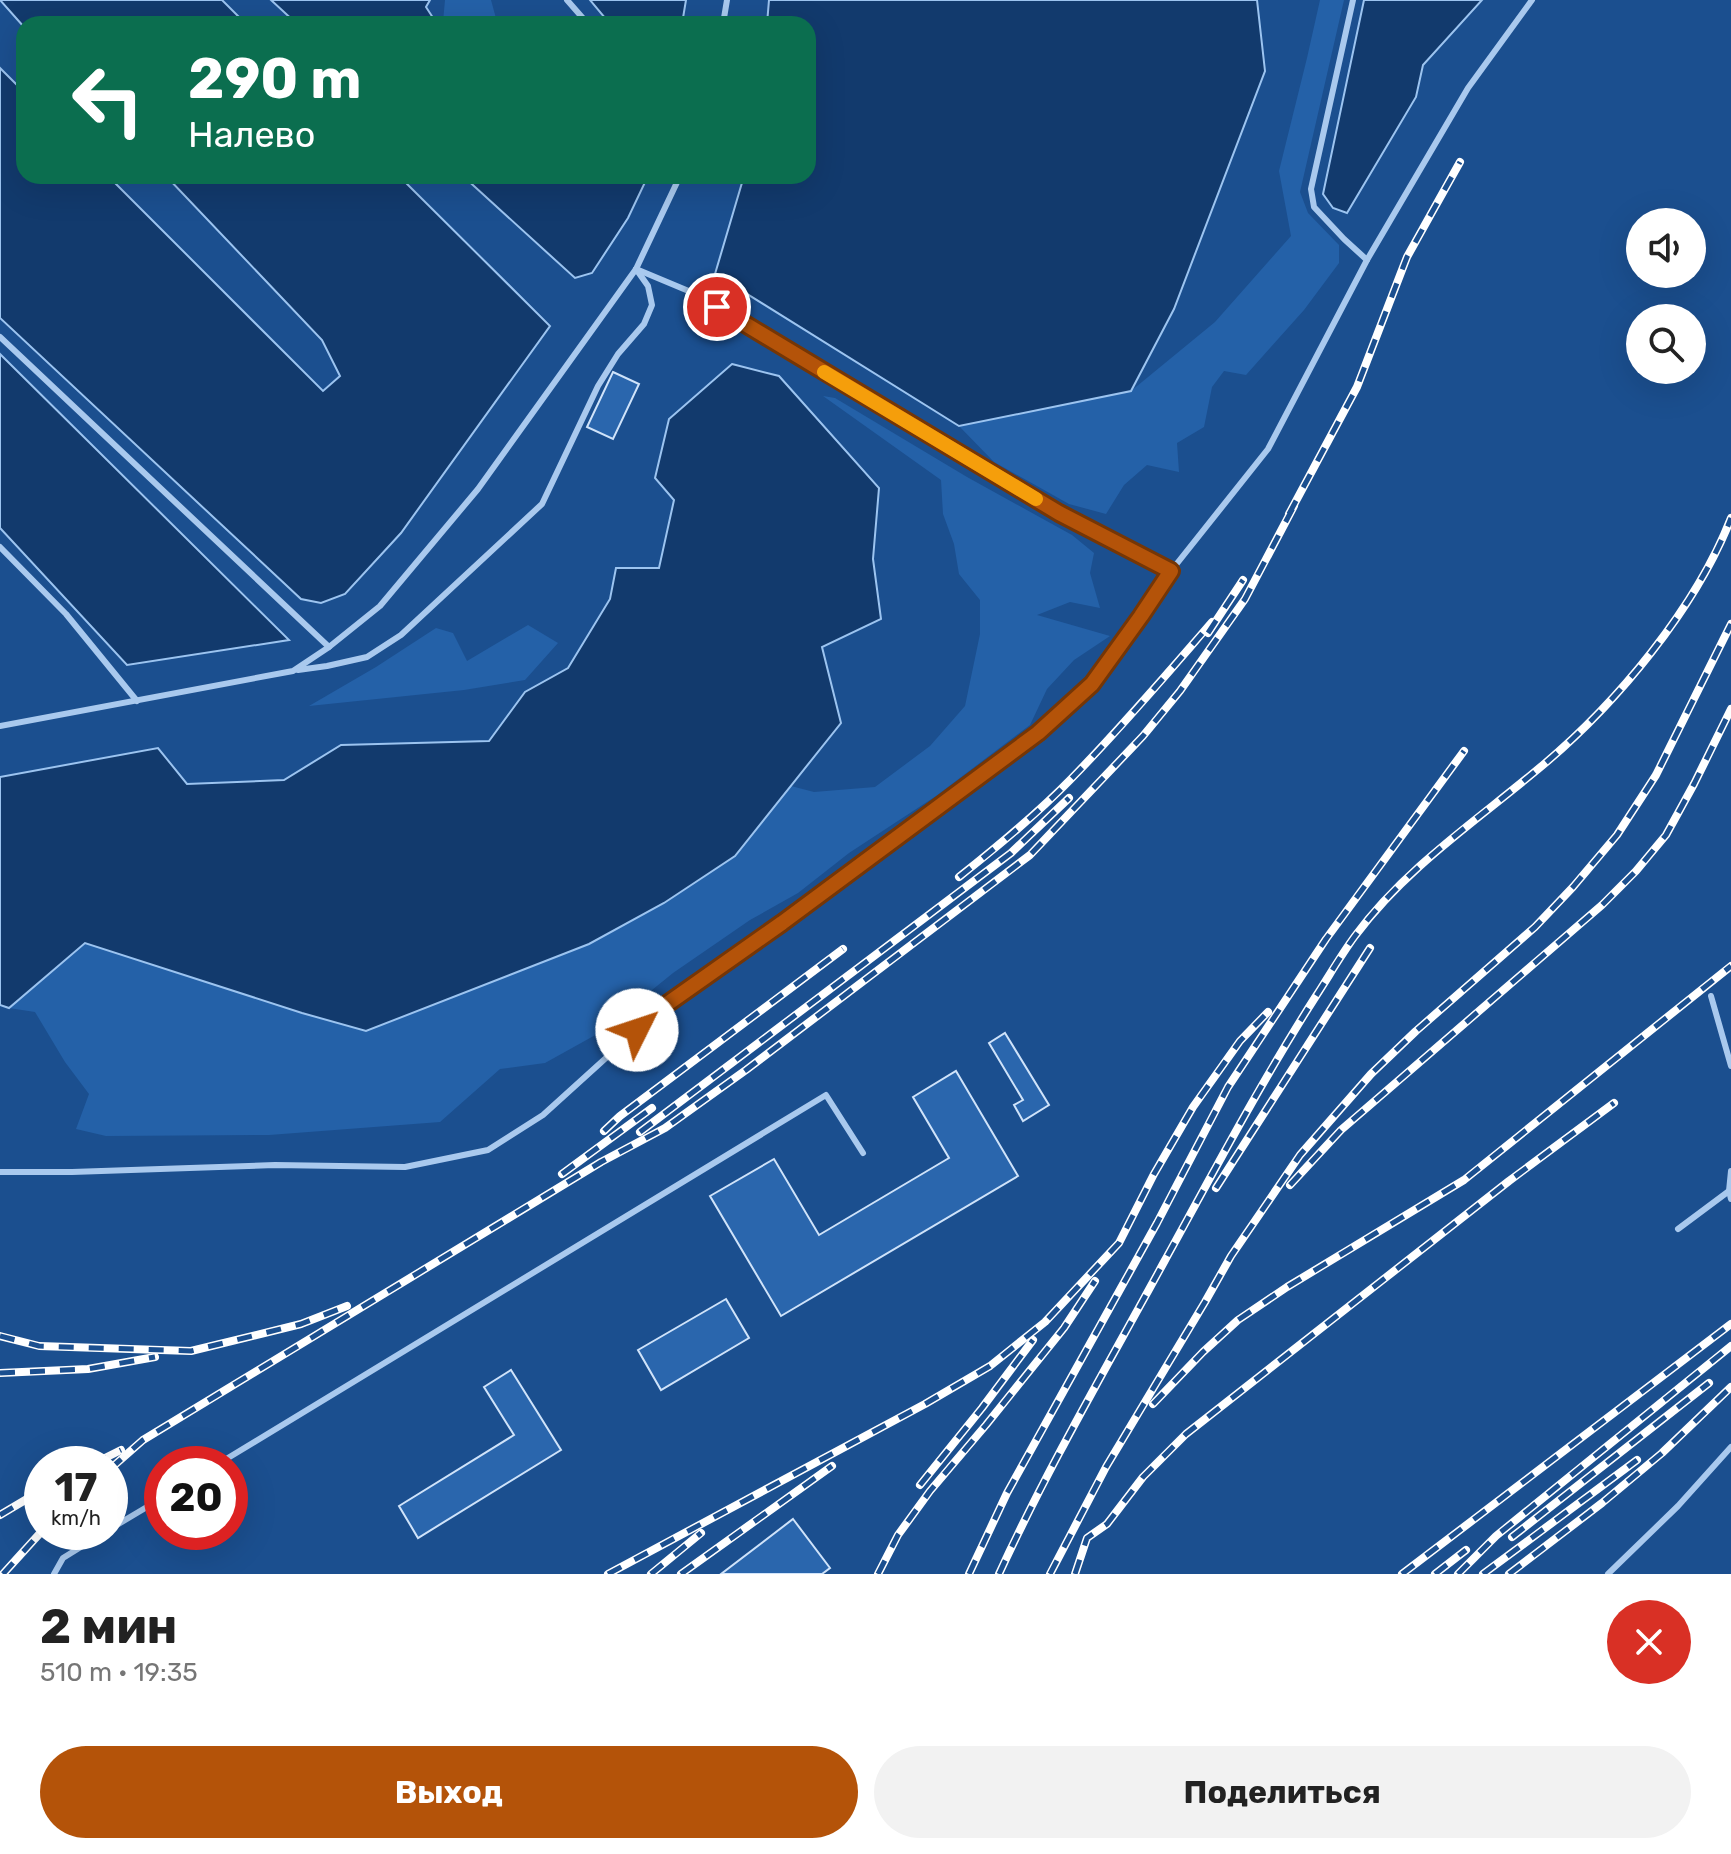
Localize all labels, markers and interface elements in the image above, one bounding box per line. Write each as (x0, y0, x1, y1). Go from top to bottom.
text: 290 m (188, 46, 362, 112)
icon: left (56, 48, 160, 152)
text: Налево (188, 113, 315, 156)
map controls (1626, 208, 1706, 384)
button: sound (1626, 208, 1706, 288)
pin (683, 273, 751, 341)
icon: arrive (695, 285, 739, 329)
button: search (1626, 304, 1706, 384)
position arrow (595, 988, 679, 1072)
speed limit sign: 20 (144, 1446, 248, 1550)
text: 17 (55, 1464, 97, 1511)
text: km/h (51, 1506, 101, 1530)
text: 2 мин (40, 1598, 177, 1655)
button: close (1607, 1600, 1691, 1684)
text: 510 m · 19:35 (40, 1657, 198, 1688)
button: Выход (40, 1746, 858, 1838)
button: Поделиться (874, 1746, 1691, 1838)

